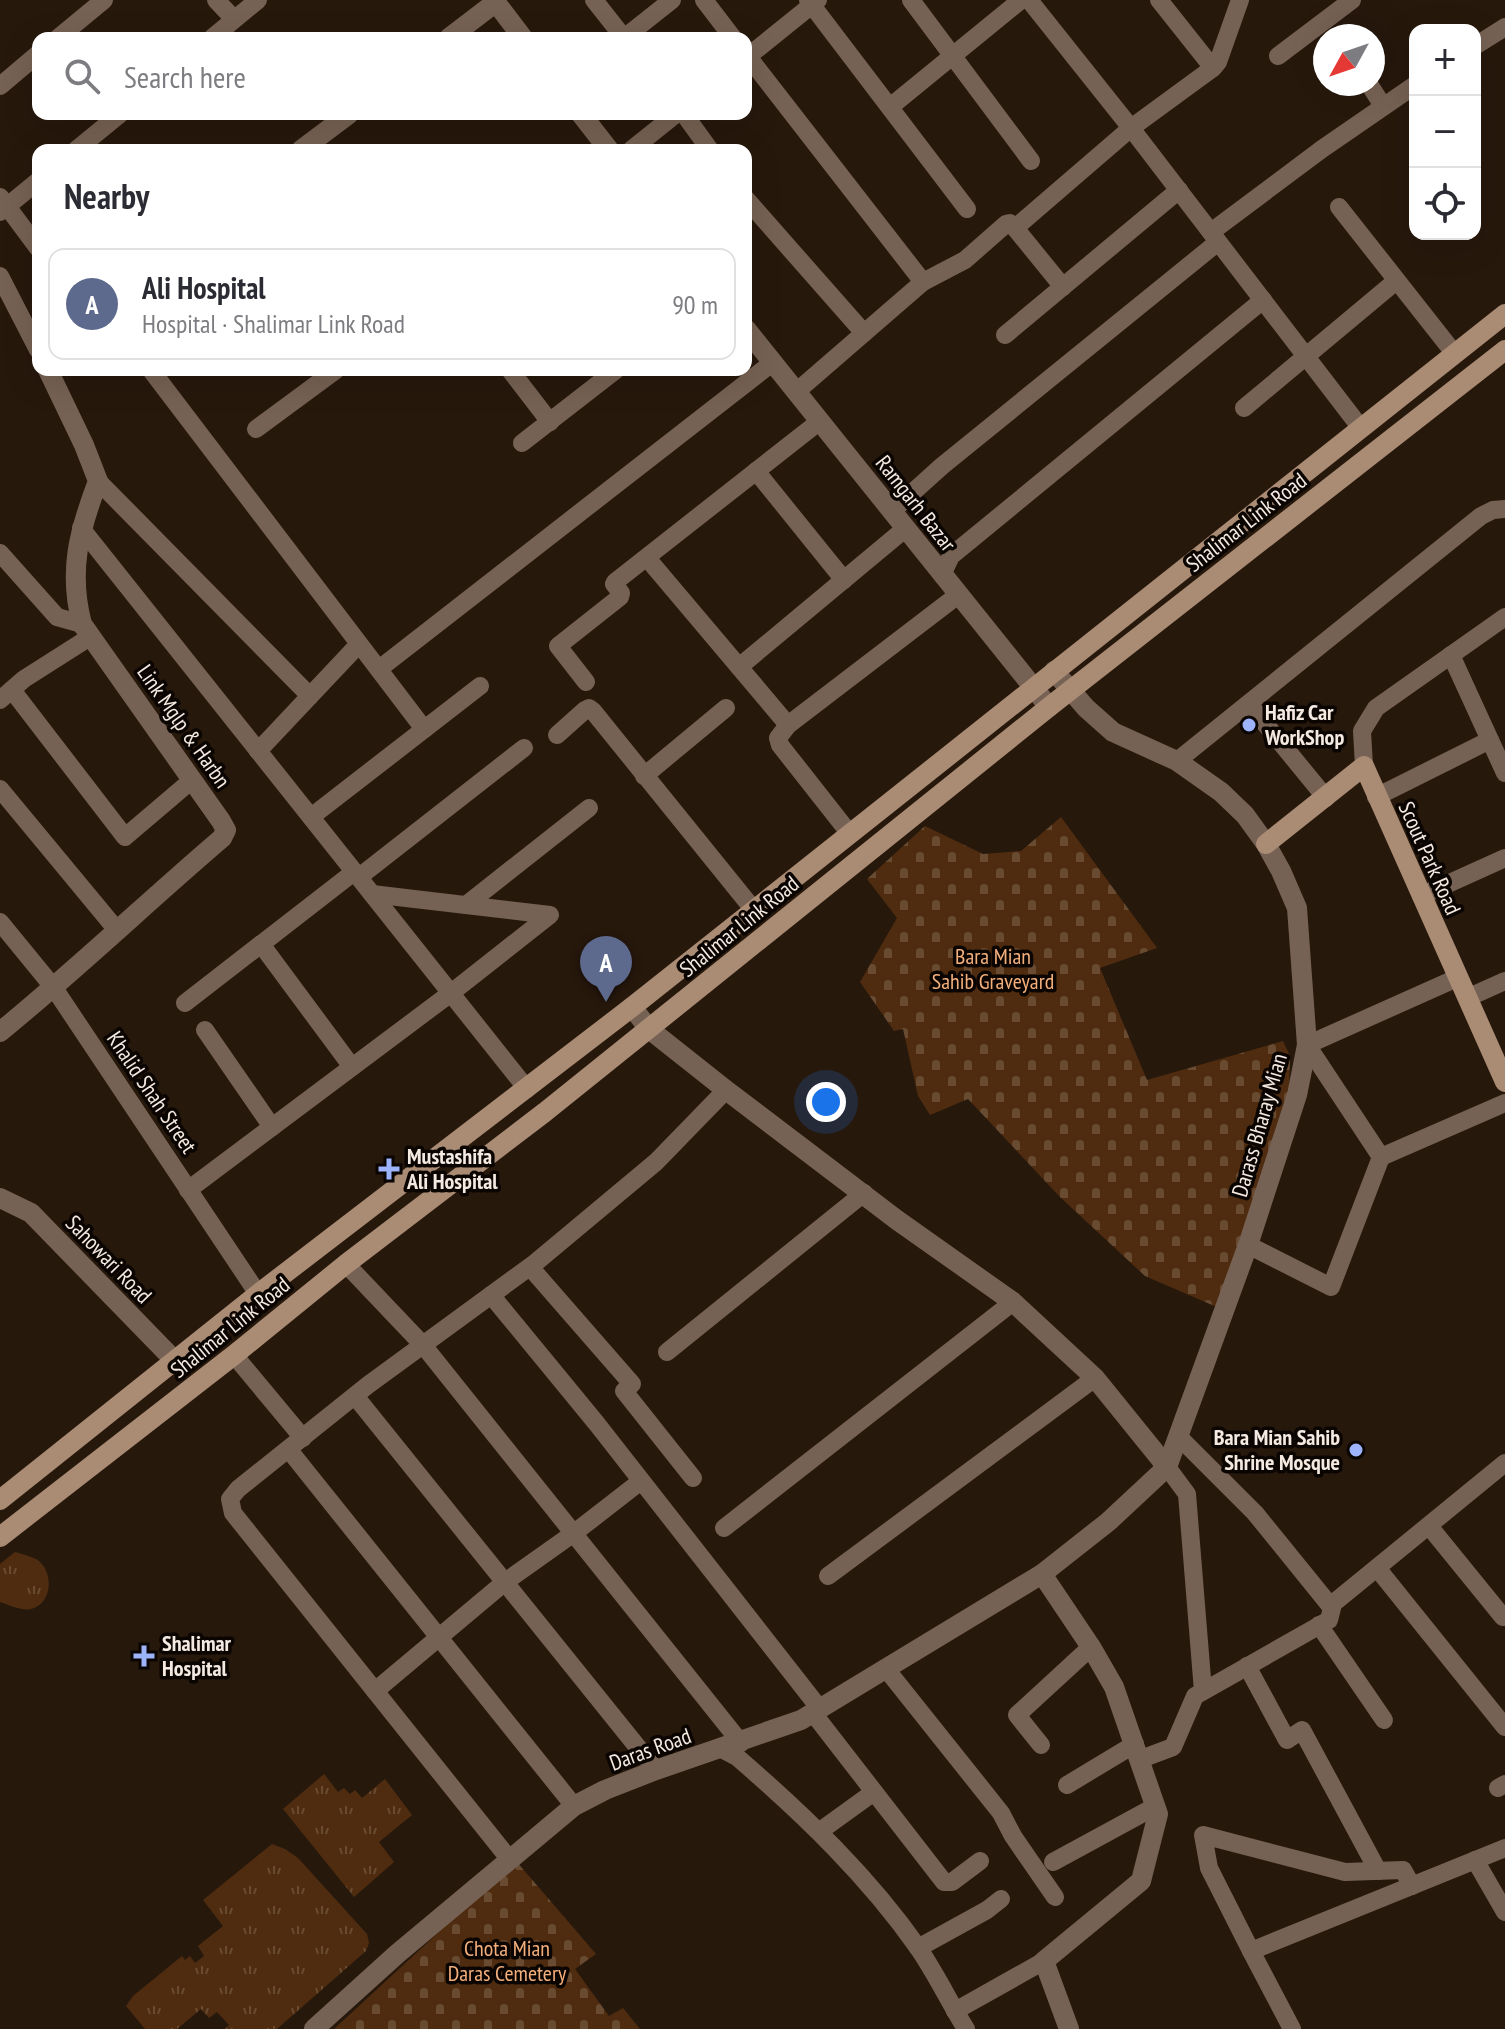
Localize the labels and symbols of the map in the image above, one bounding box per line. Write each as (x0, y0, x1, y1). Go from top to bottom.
north arrow (1313, 24, 1385, 96)
street label: Ramgarh Bazar (870, 449, 962, 557)
street label: Shalimar Link Road (1180, 466, 1312, 578)
street label: Link Mglp & Harbn (131, 659, 237, 793)
place label: Hafiz Car WorkShop (1264, 698, 1344, 751)
marker: Hafiz Car WorkShop (1240, 716, 1258, 734)
street label: Scout Park Road (1393, 797, 1467, 919)
street label: Shalimar Link Road (674, 869, 804, 983)
pin: A (580, 936, 632, 1002)
park label: Bara Mian Sahib Graveyard (932, 942, 1054, 995)
street label: Khalid Shah Street (101, 1026, 203, 1158)
street label: Darass Bharay Mian (1225, 1050, 1293, 1200)
your location (806, 1082, 846, 1122)
place label: Mustashifa Ali Hospital (406, 1142, 498, 1195)
marker: Mustashifa Ali Hospital (378, 1158, 400, 1180)
street label: Sahowari Road (60, 1209, 158, 1309)
street label: Shalimar Link Road (165, 1270, 295, 1384)
place label: Bara Mian Sahib Shrine Mosque (1214, 1423, 1340, 1476)
marker: Bara Mian Sahib Shrine Mosque (1347, 1441, 1365, 1459)
place label: Shalimar Hospital (162, 1629, 232, 1682)
marker: Shalimar Hospital (133, 1645, 155, 1667)
street label: Daras Road (605, 1721, 695, 1777)
park label: Chota Mian Daras Cemetery (448, 1934, 567, 1987)

